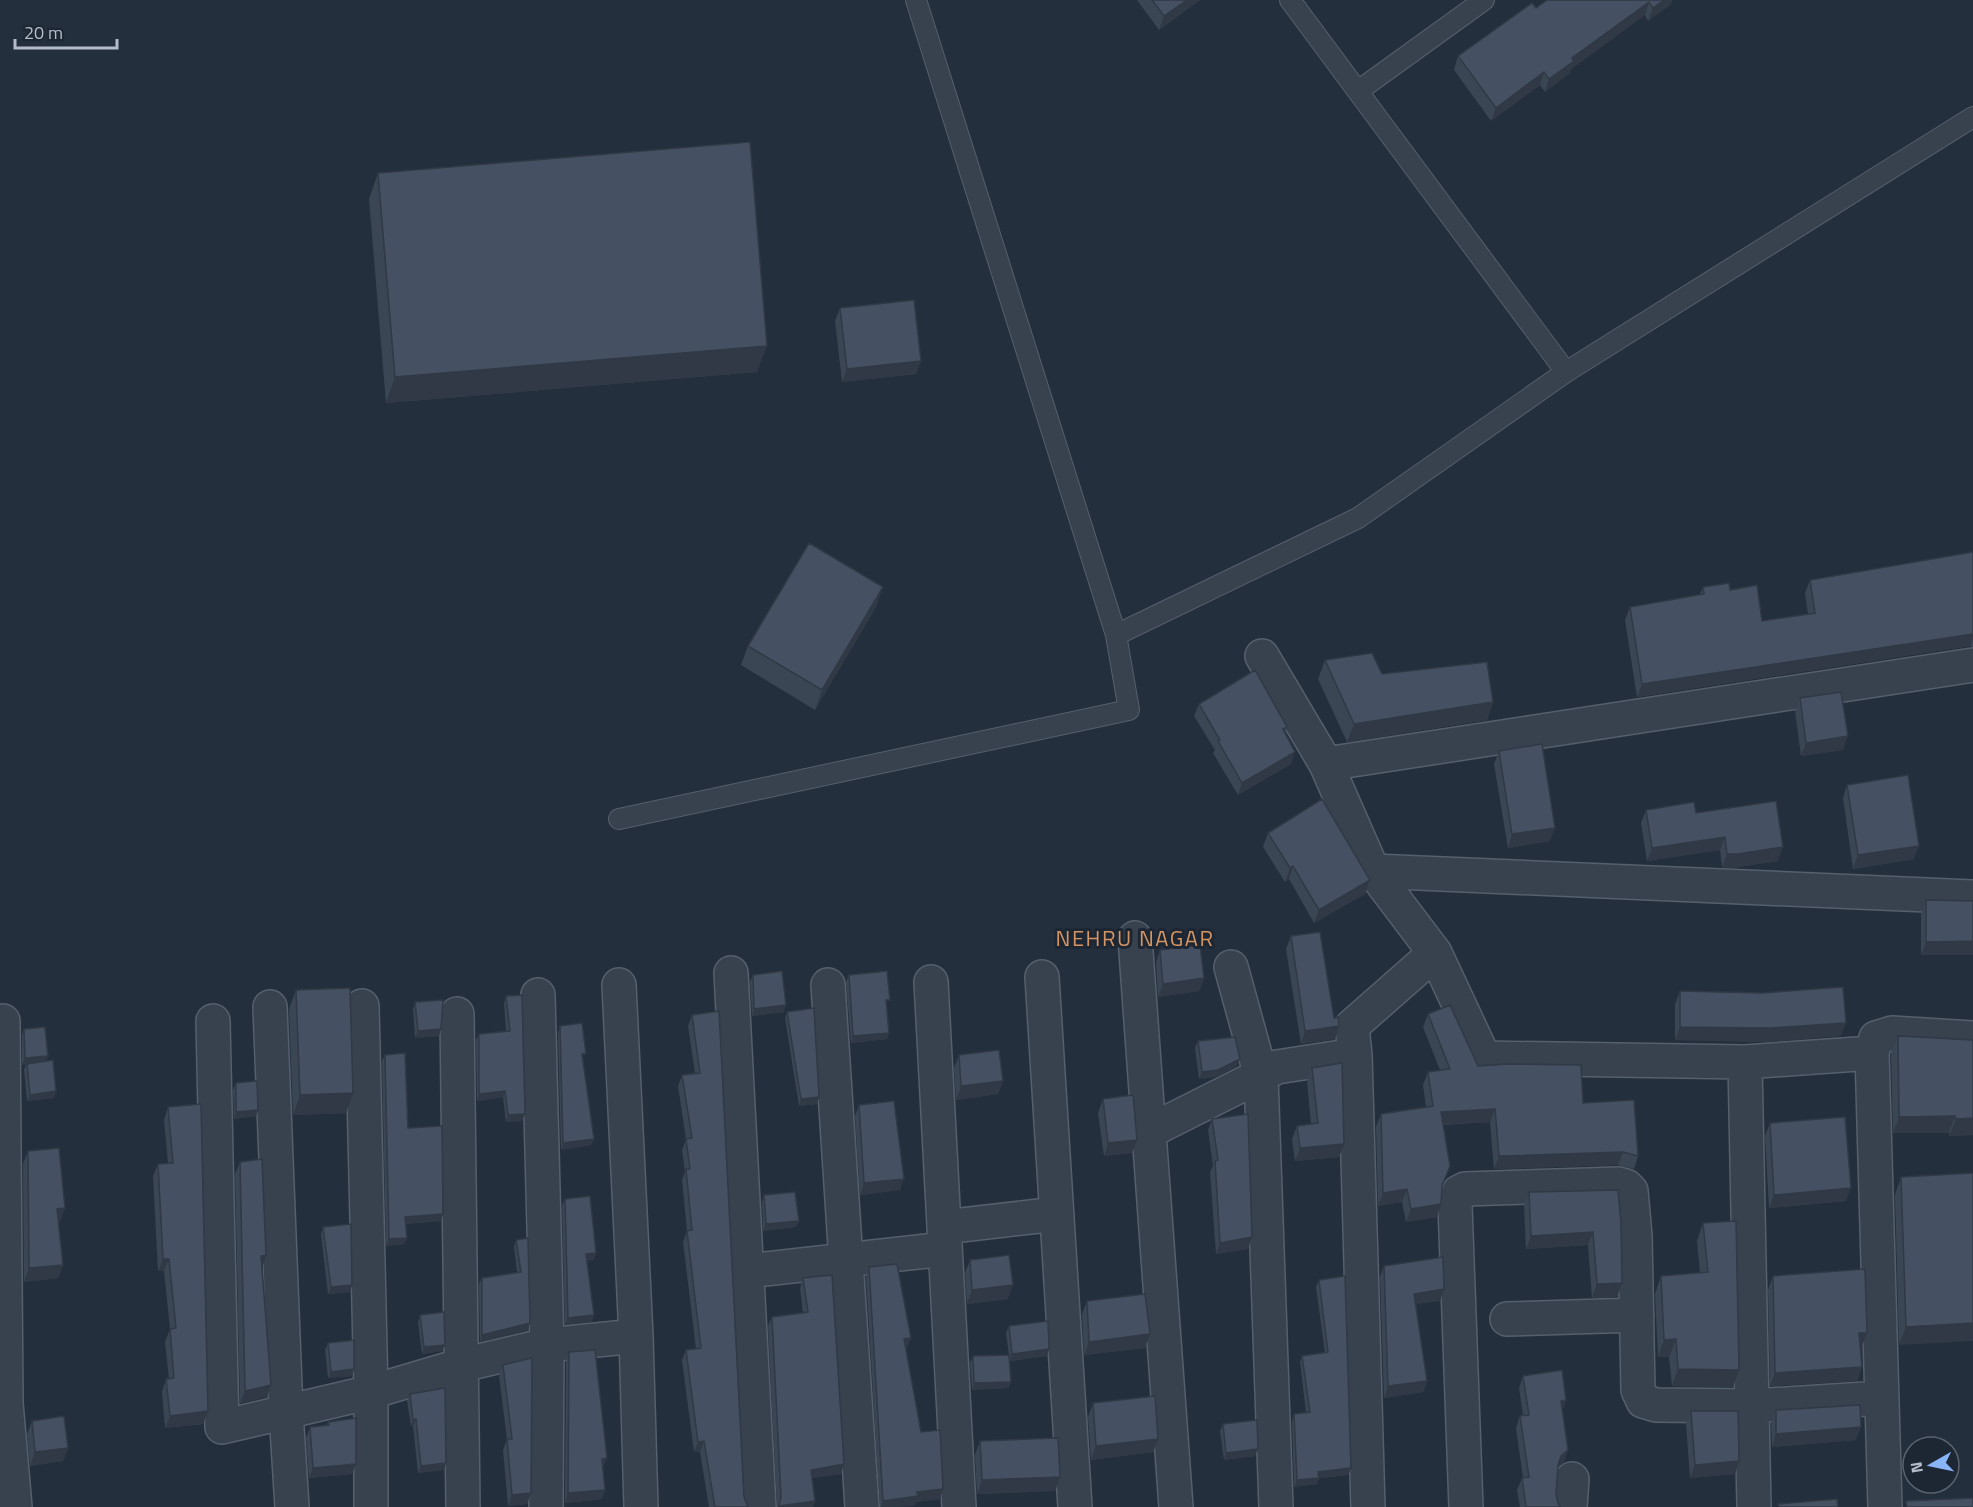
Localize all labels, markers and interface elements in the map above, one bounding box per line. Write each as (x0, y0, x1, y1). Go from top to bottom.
scale bar (15, 12, 117, 50)
text: 20 m (24, 19, 63, 46)
district label: NEHRU NAGAR (1056, 921, 1214, 955)
north arrow (1901, 1435, 1961, 1495)
text: N (1903, 1460, 1929, 1475)

